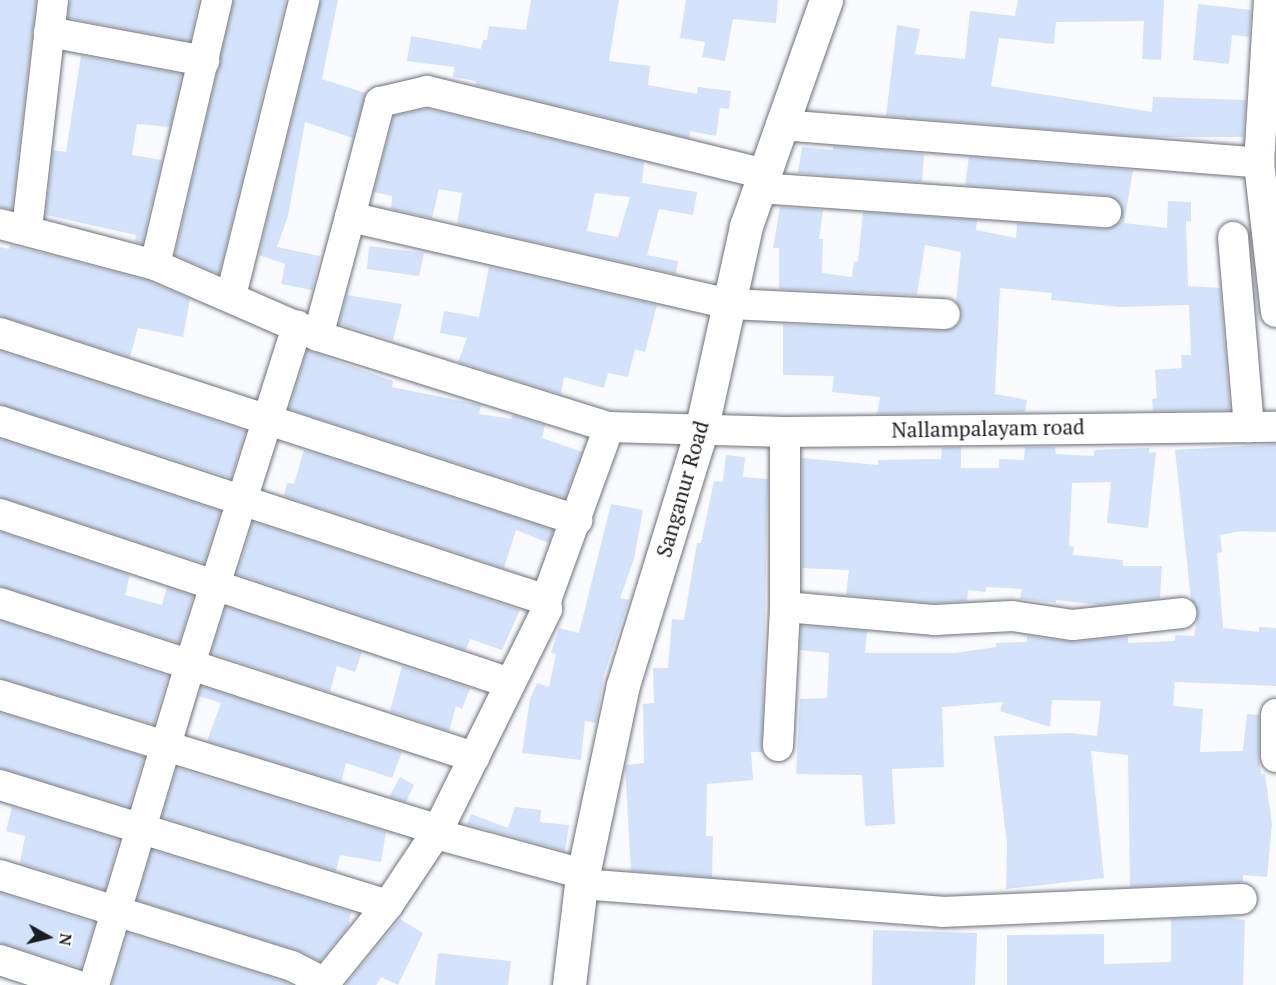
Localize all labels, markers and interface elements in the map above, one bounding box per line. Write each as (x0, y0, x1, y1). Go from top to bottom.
street label: Nallampalayam road (891, 414, 1085, 442)
street label: Sanganur Road (651, 418, 713, 560)
north arrow (18, 907, 78, 967)
text: N (54, 932, 78, 947)

